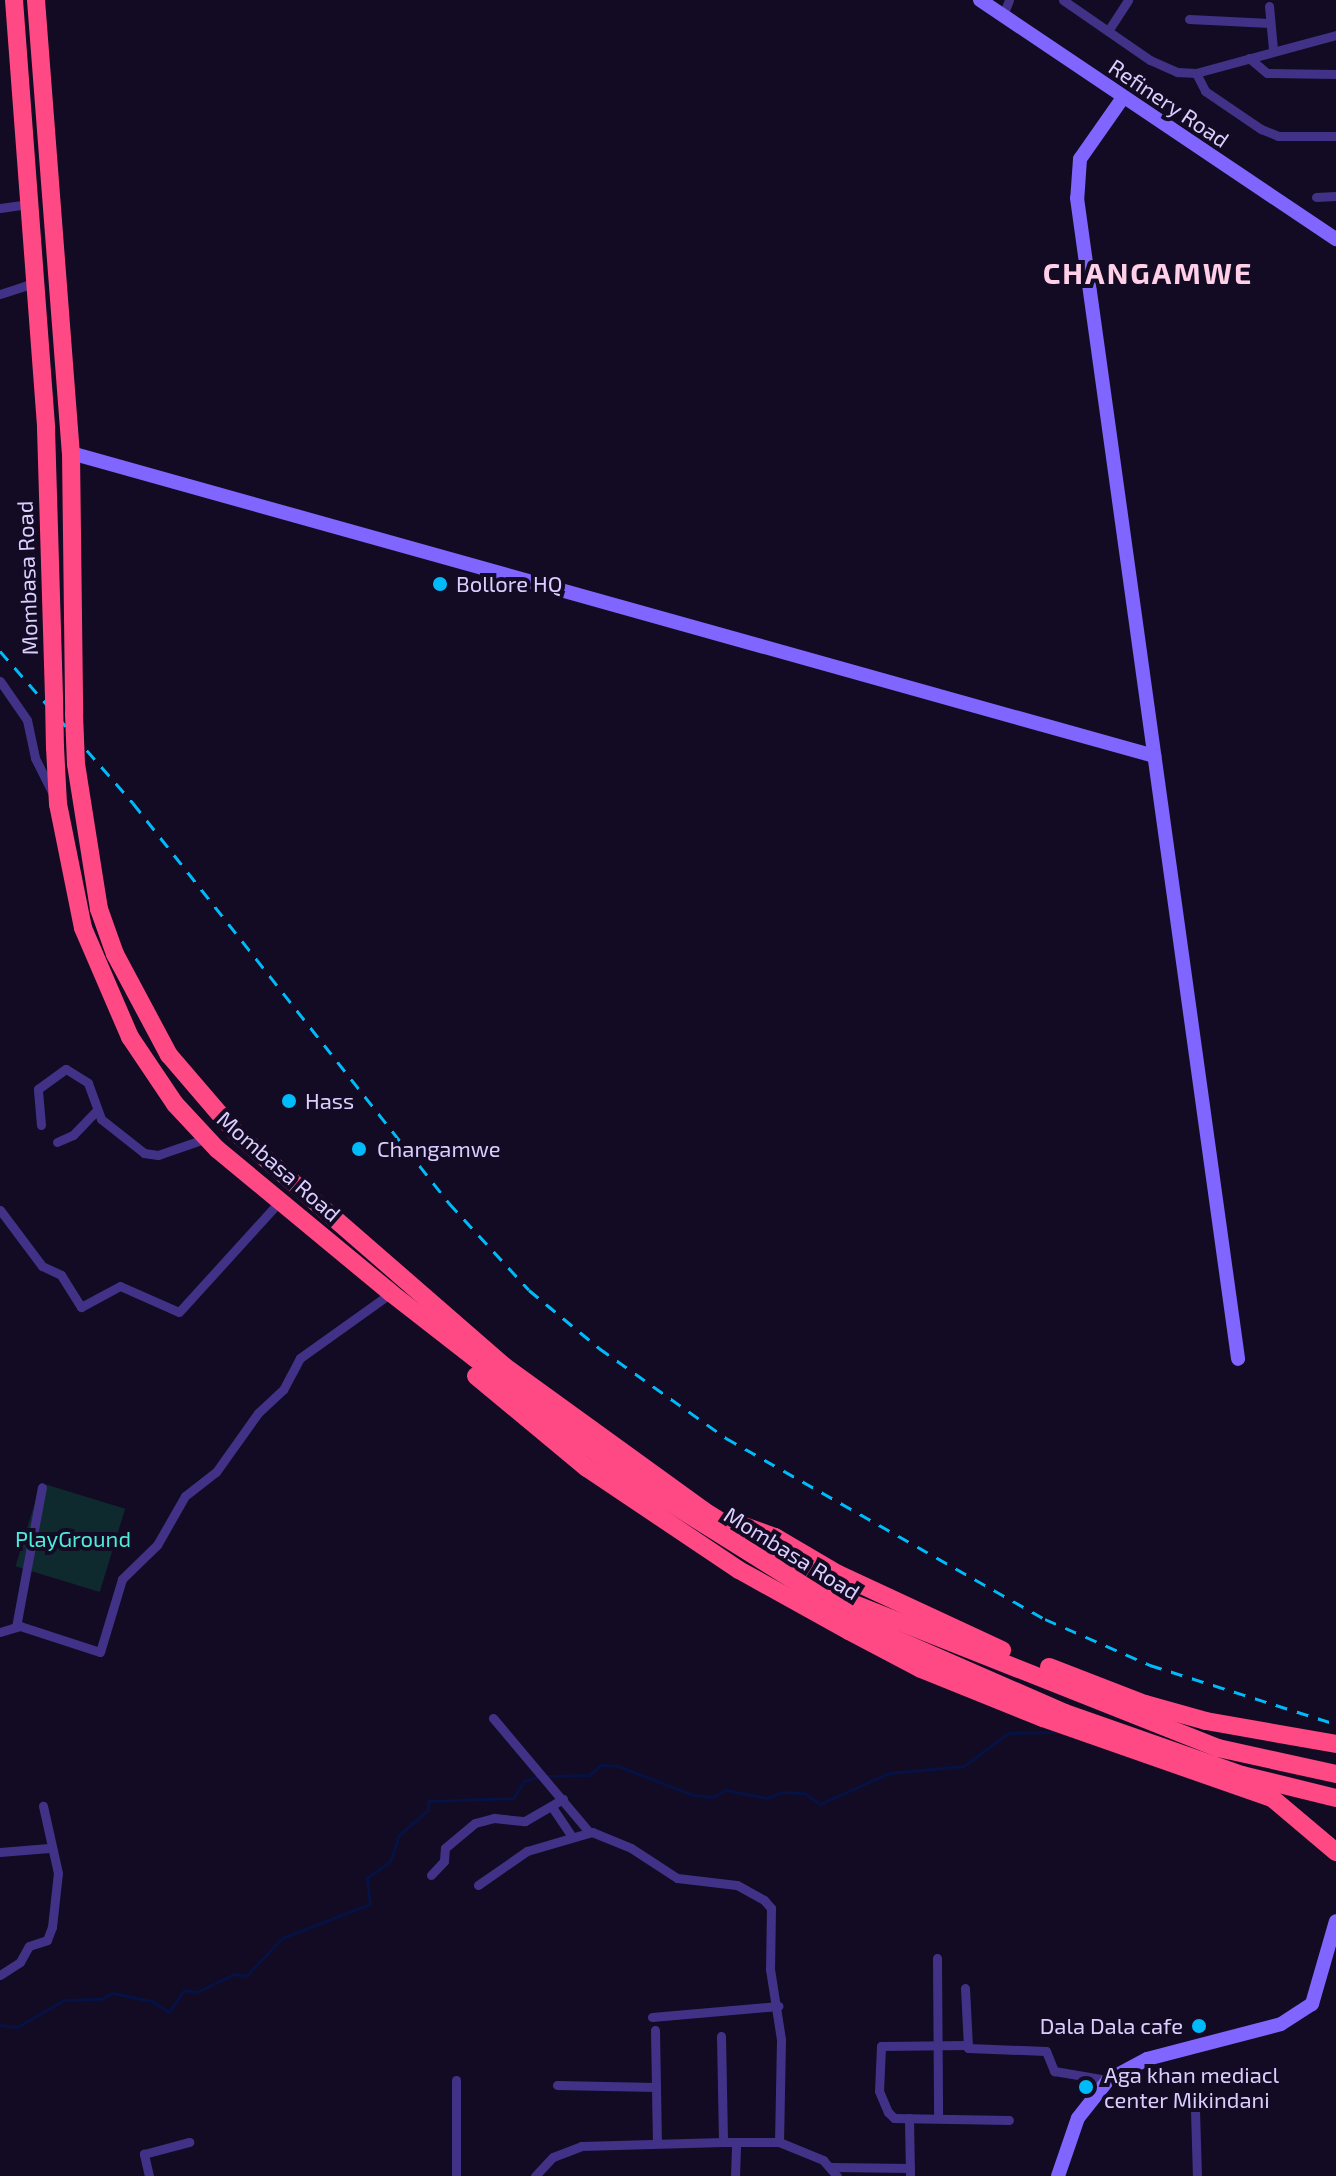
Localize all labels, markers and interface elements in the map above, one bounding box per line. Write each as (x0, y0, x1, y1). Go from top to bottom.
street label: Refinery Road (1104, 53, 1234, 153)
district label: CHANGAMWE (1043, 254, 1253, 290)
street label: Mombasa Road (11, 500, 43, 656)
place label: Bollore HQ (456, 571, 562, 597)
marker: Bollore HQ (431, 575, 449, 593)
place label: Hass (305, 1088, 354, 1114)
marker: Hass (280, 1092, 298, 1110)
street label: Mombasa Road (212, 1105, 346, 1227)
place label: Changamwe (377, 1136, 501, 1162)
marker: Changamwe (348, 1138, 370, 1160)
street label: Mombasa Road (719, 1501, 865, 1605)
park label: PlayGround (15, 1526, 131, 1552)
place label: Dala Dala cafe (1040, 2013, 1183, 2039)
marker: Dala Dala cafe (1190, 2017, 1208, 2035)
place label: Aga khan mediacl center Mikindani (1104, 2061, 1279, 2112)
marker: Aga khan mediacl center Mikindani (1075, 2076, 1097, 2098)

